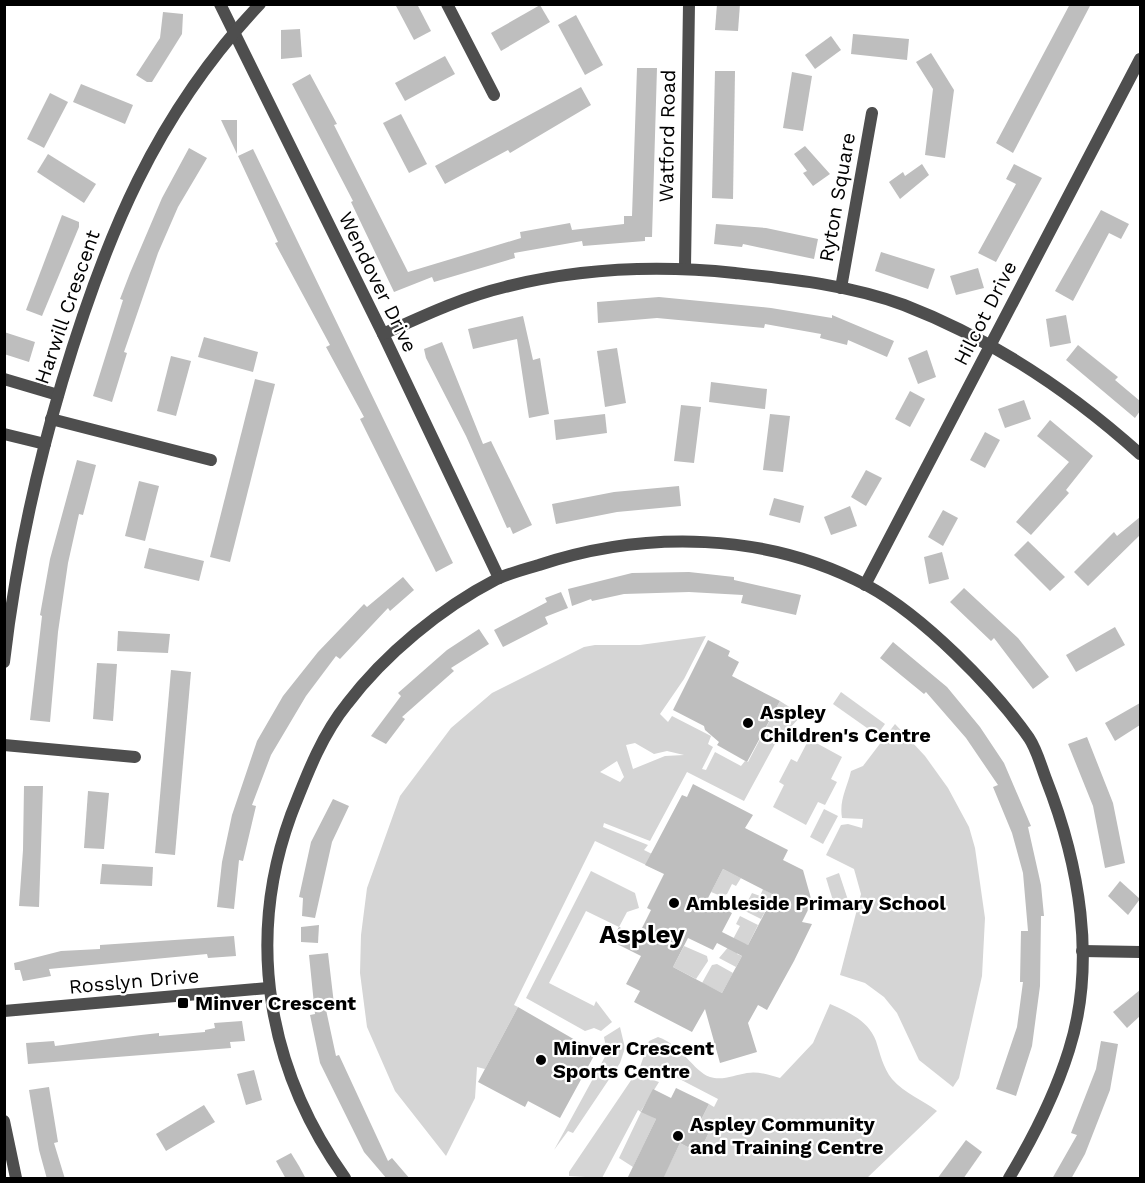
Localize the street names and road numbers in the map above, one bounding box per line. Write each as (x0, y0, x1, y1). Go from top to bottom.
street label: Watford Road (654, 69, 680, 203)
street label: Ryton Square (814, 130, 860, 264)
street label: Wendover Drive (334, 208, 422, 356)
street label: Harwill Crescent (29, 226, 105, 387)
street label: Hilcot Drive (948, 257, 1022, 369)
street label: Rosslyn Drive (68, 963, 200, 999)

